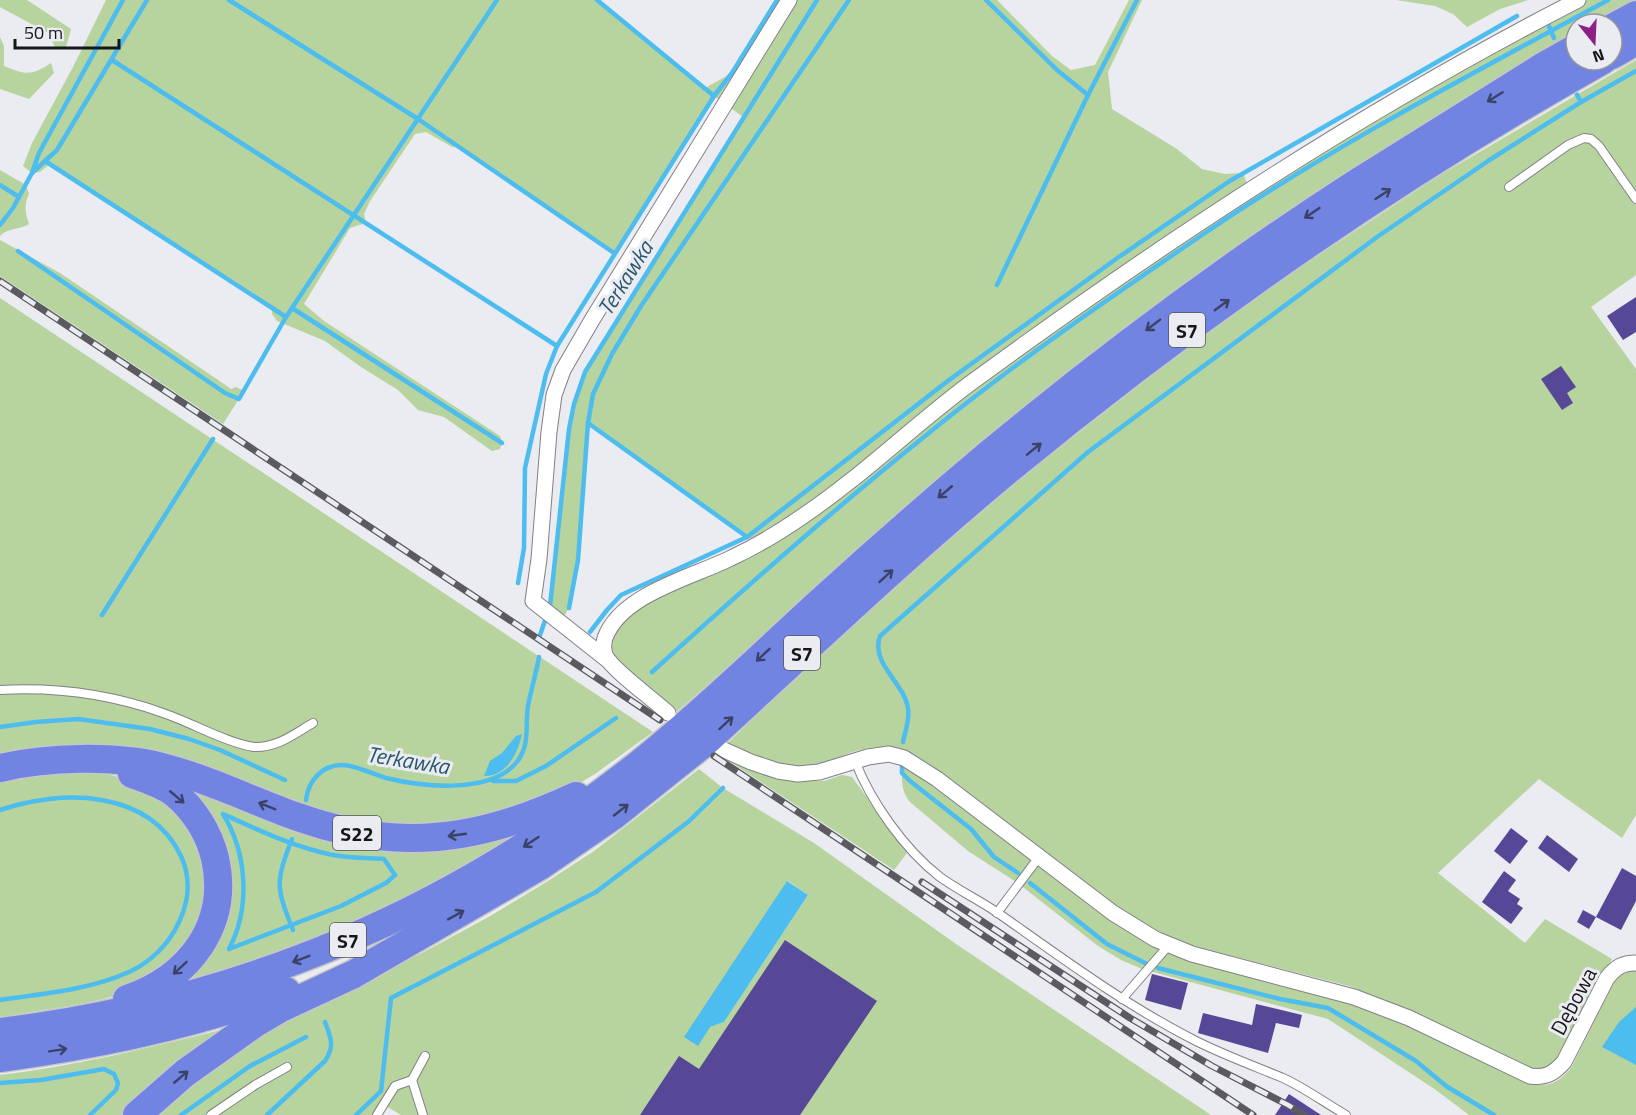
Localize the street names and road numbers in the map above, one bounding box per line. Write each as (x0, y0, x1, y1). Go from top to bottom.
road number: S7 (1169, 313, 1205, 347)
road number: S7 (784, 636, 820, 670)
road number: S22 (333, 816, 381, 850)
road number: S7 (330, 923, 366, 957)
street label: Dębowa (1542, 961, 1604, 1041)

